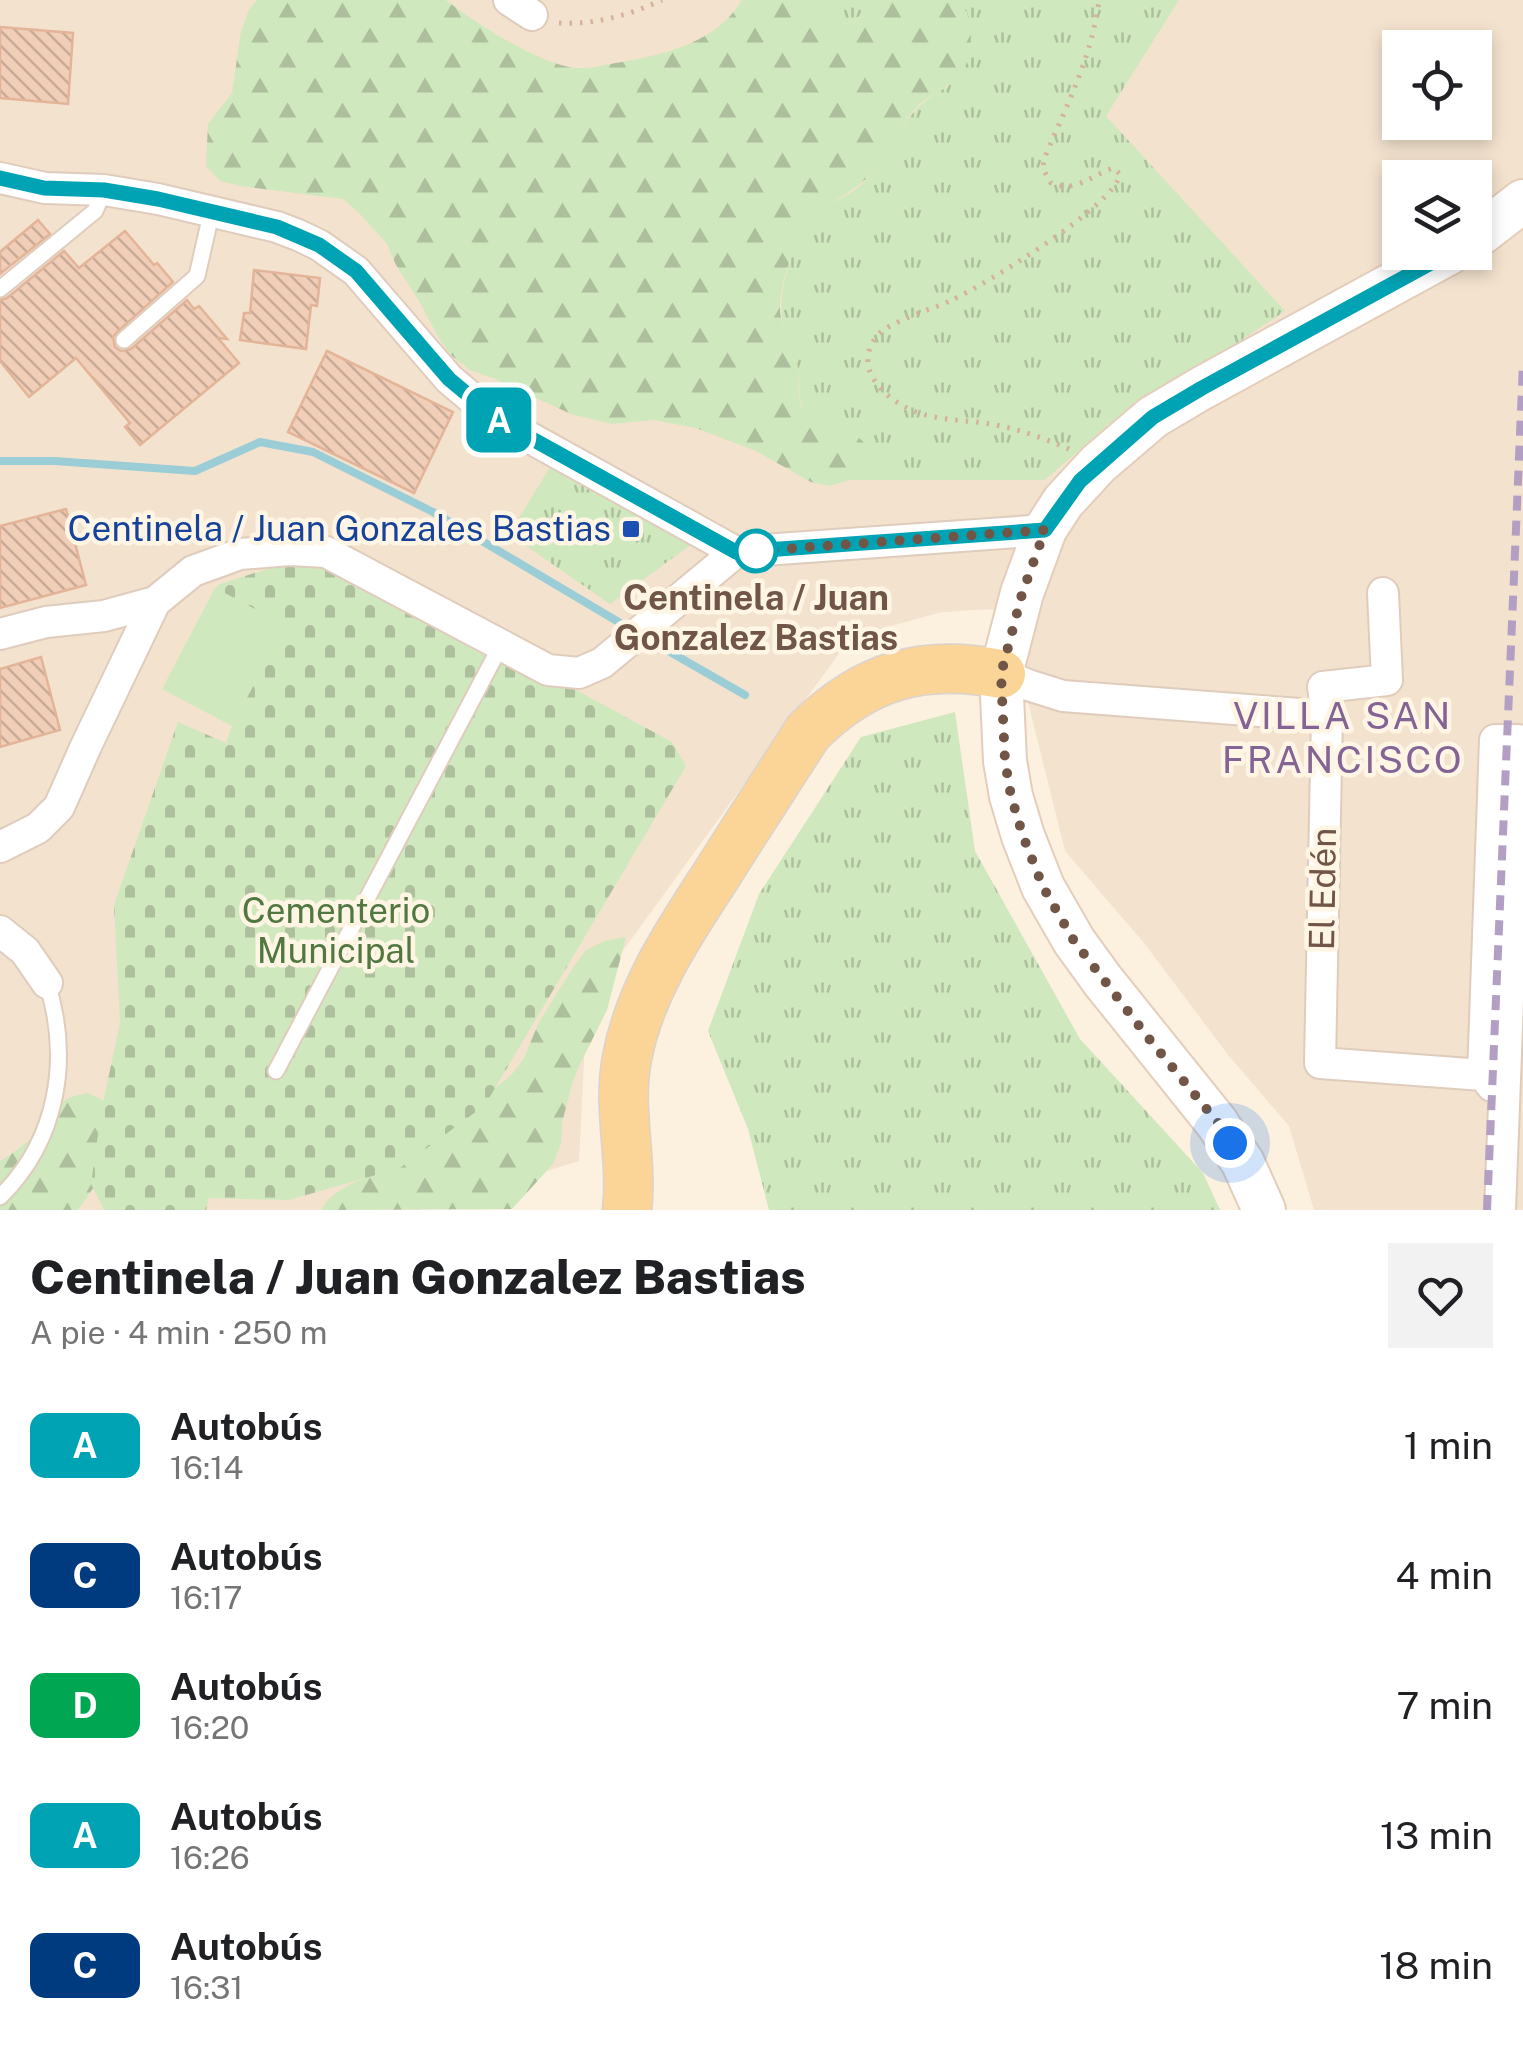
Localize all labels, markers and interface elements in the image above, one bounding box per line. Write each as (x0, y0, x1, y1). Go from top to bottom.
map controls (1382, 30, 1492, 270)
button: locate (1382, 30, 1492, 140)
button: layers (1382, 160, 1492, 270)
line badge: A (466, 388, 532, 452)
text: A (486, 400, 512, 441)
place label: Centinela / Juan Gonzales Bastias (68, 508, 611, 549)
marker: Centinela / Juan Gonzales Bastias (620, 518, 642, 540)
marker: Centinela / Juan Gonzalez Bastias (735, 530, 777, 572)
place label: Centinela / Juan Gonzalez Bastias (614, 577, 898, 658)
district label: VILLA SAN FRANCISCO (1222, 693, 1464, 782)
street label: El Edén (1301, 827, 1344, 951)
park label: Cementerio Municipal (242, 890, 430, 971)
your location (1205, 1118, 1255, 1168)
button: heart (1388, 1243, 1493, 1348)
text: Centinela / Juan Gonzalez Bastias (30, 1248, 806, 1305)
text: A pie · 4 min · 250 m (30, 1314, 328, 1351)
text: Autobús (170, 1404, 322, 1449)
text: 1 min (1404, 1423, 1493, 1468)
text: A (72, 1425, 98, 1466)
text: 16:14 (170, 1449, 243, 1486)
text: Autobús (170, 1534, 322, 1579)
text: 4 min (1395, 1553, 1493, 1598)
text: C (72, 1555, 98, 1596)
text: 16:17 (170, 1579, 242, 1616)
text: Autobús (170, 1664, 322, 1709)
text: 7 min (1396, 1683, 1493, 1728)
text: D (72, 1685, 98, 1726)
text: 16:20 (170, 1709, 249, 1746)
text: Autobús (170, 1794, 322, 1839)
text: 13 min (1380, 1813, 1493, 1858)
text: A (72, 1815, 98, 1856)
text: 16:26 (170, 1839, 250, 1876)
text: Autobús (170, 1924, 322, 1969)
text: 18 min (1379, 1943, 1493, 1988)
text: C (72, 1945, 98, 1986)
text: 16:31 (170, 1969, 243, 2006)

